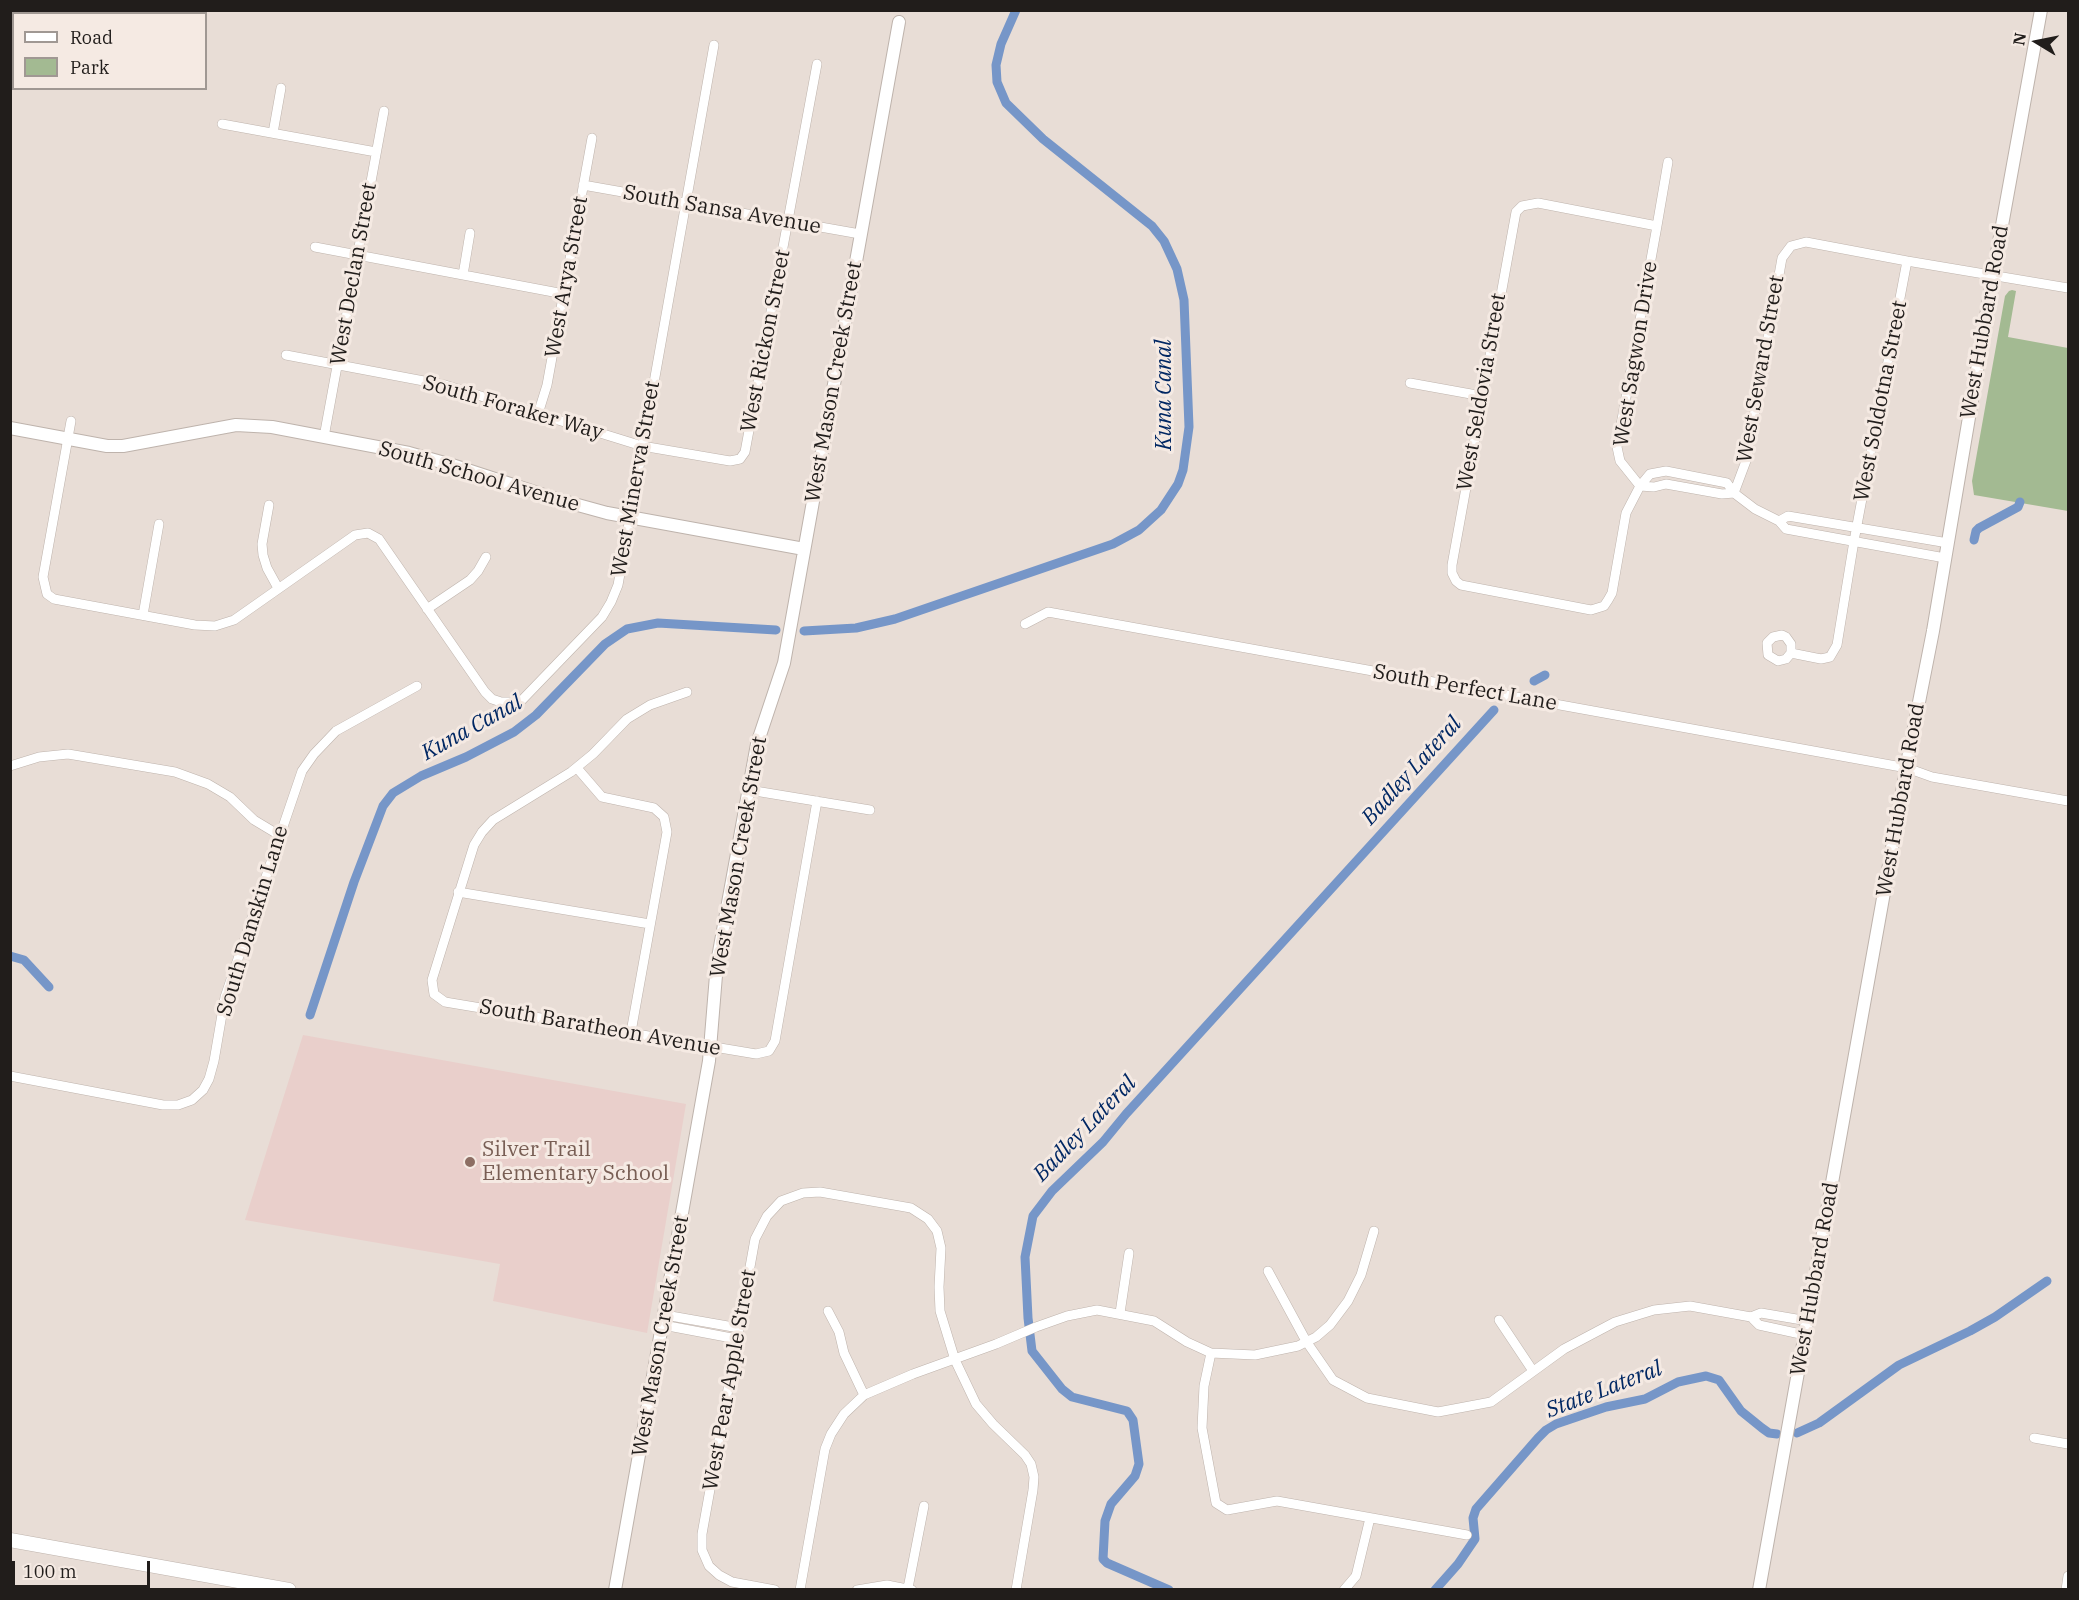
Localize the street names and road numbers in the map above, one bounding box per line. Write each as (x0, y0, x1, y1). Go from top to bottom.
street label: South Sansa Avenue (621, 180, 823, 240)
street label: West Declan Street (326, 181, 382, 367)
street label: West Arya Street (540, 194, 594, 360)
street label: West Hubbard Road (1956, 223, 2014, 421)
street label: West Rickon Street (736, 247, 796, 435)
street label: West Mason Creek Street (800, 259, 868, 505)
street label: West Sagwon Drive (1609, 259, 1663, 449)
street label: West Seward Street (1732, 273, 1790, 465)
street label: West Seldovia Street (1452, 291, 1512, 493)
street label: West Soldotna Street (1849, 298, 1913, 504)
street label: South Foraker Way (420, 370, 606, 446)
street label: West Minerva Street (606, 379, 666, 579)
street label: South School Avenue (376, 436, 582, 518)
street label: South Perfect Lane (1371, 659, 1559, 717)
street label: West Hubbard Road (1872, 701, 1930, 899)
street label: West Mason Creek Street (705, 734, 773, 980)
street label: South Danskin Lane (212, 822, 294, 1020)
street label: South Baratheon Avenue (477, 994, 723, 1062)
street label: West Hubbard Road (1786, 1180, 1844, 1378)
street label: West Mason Creek Street (627, 1213, 695, 1459)
street label: West Pear Apple Street (698, 1267, 762, 1493)

